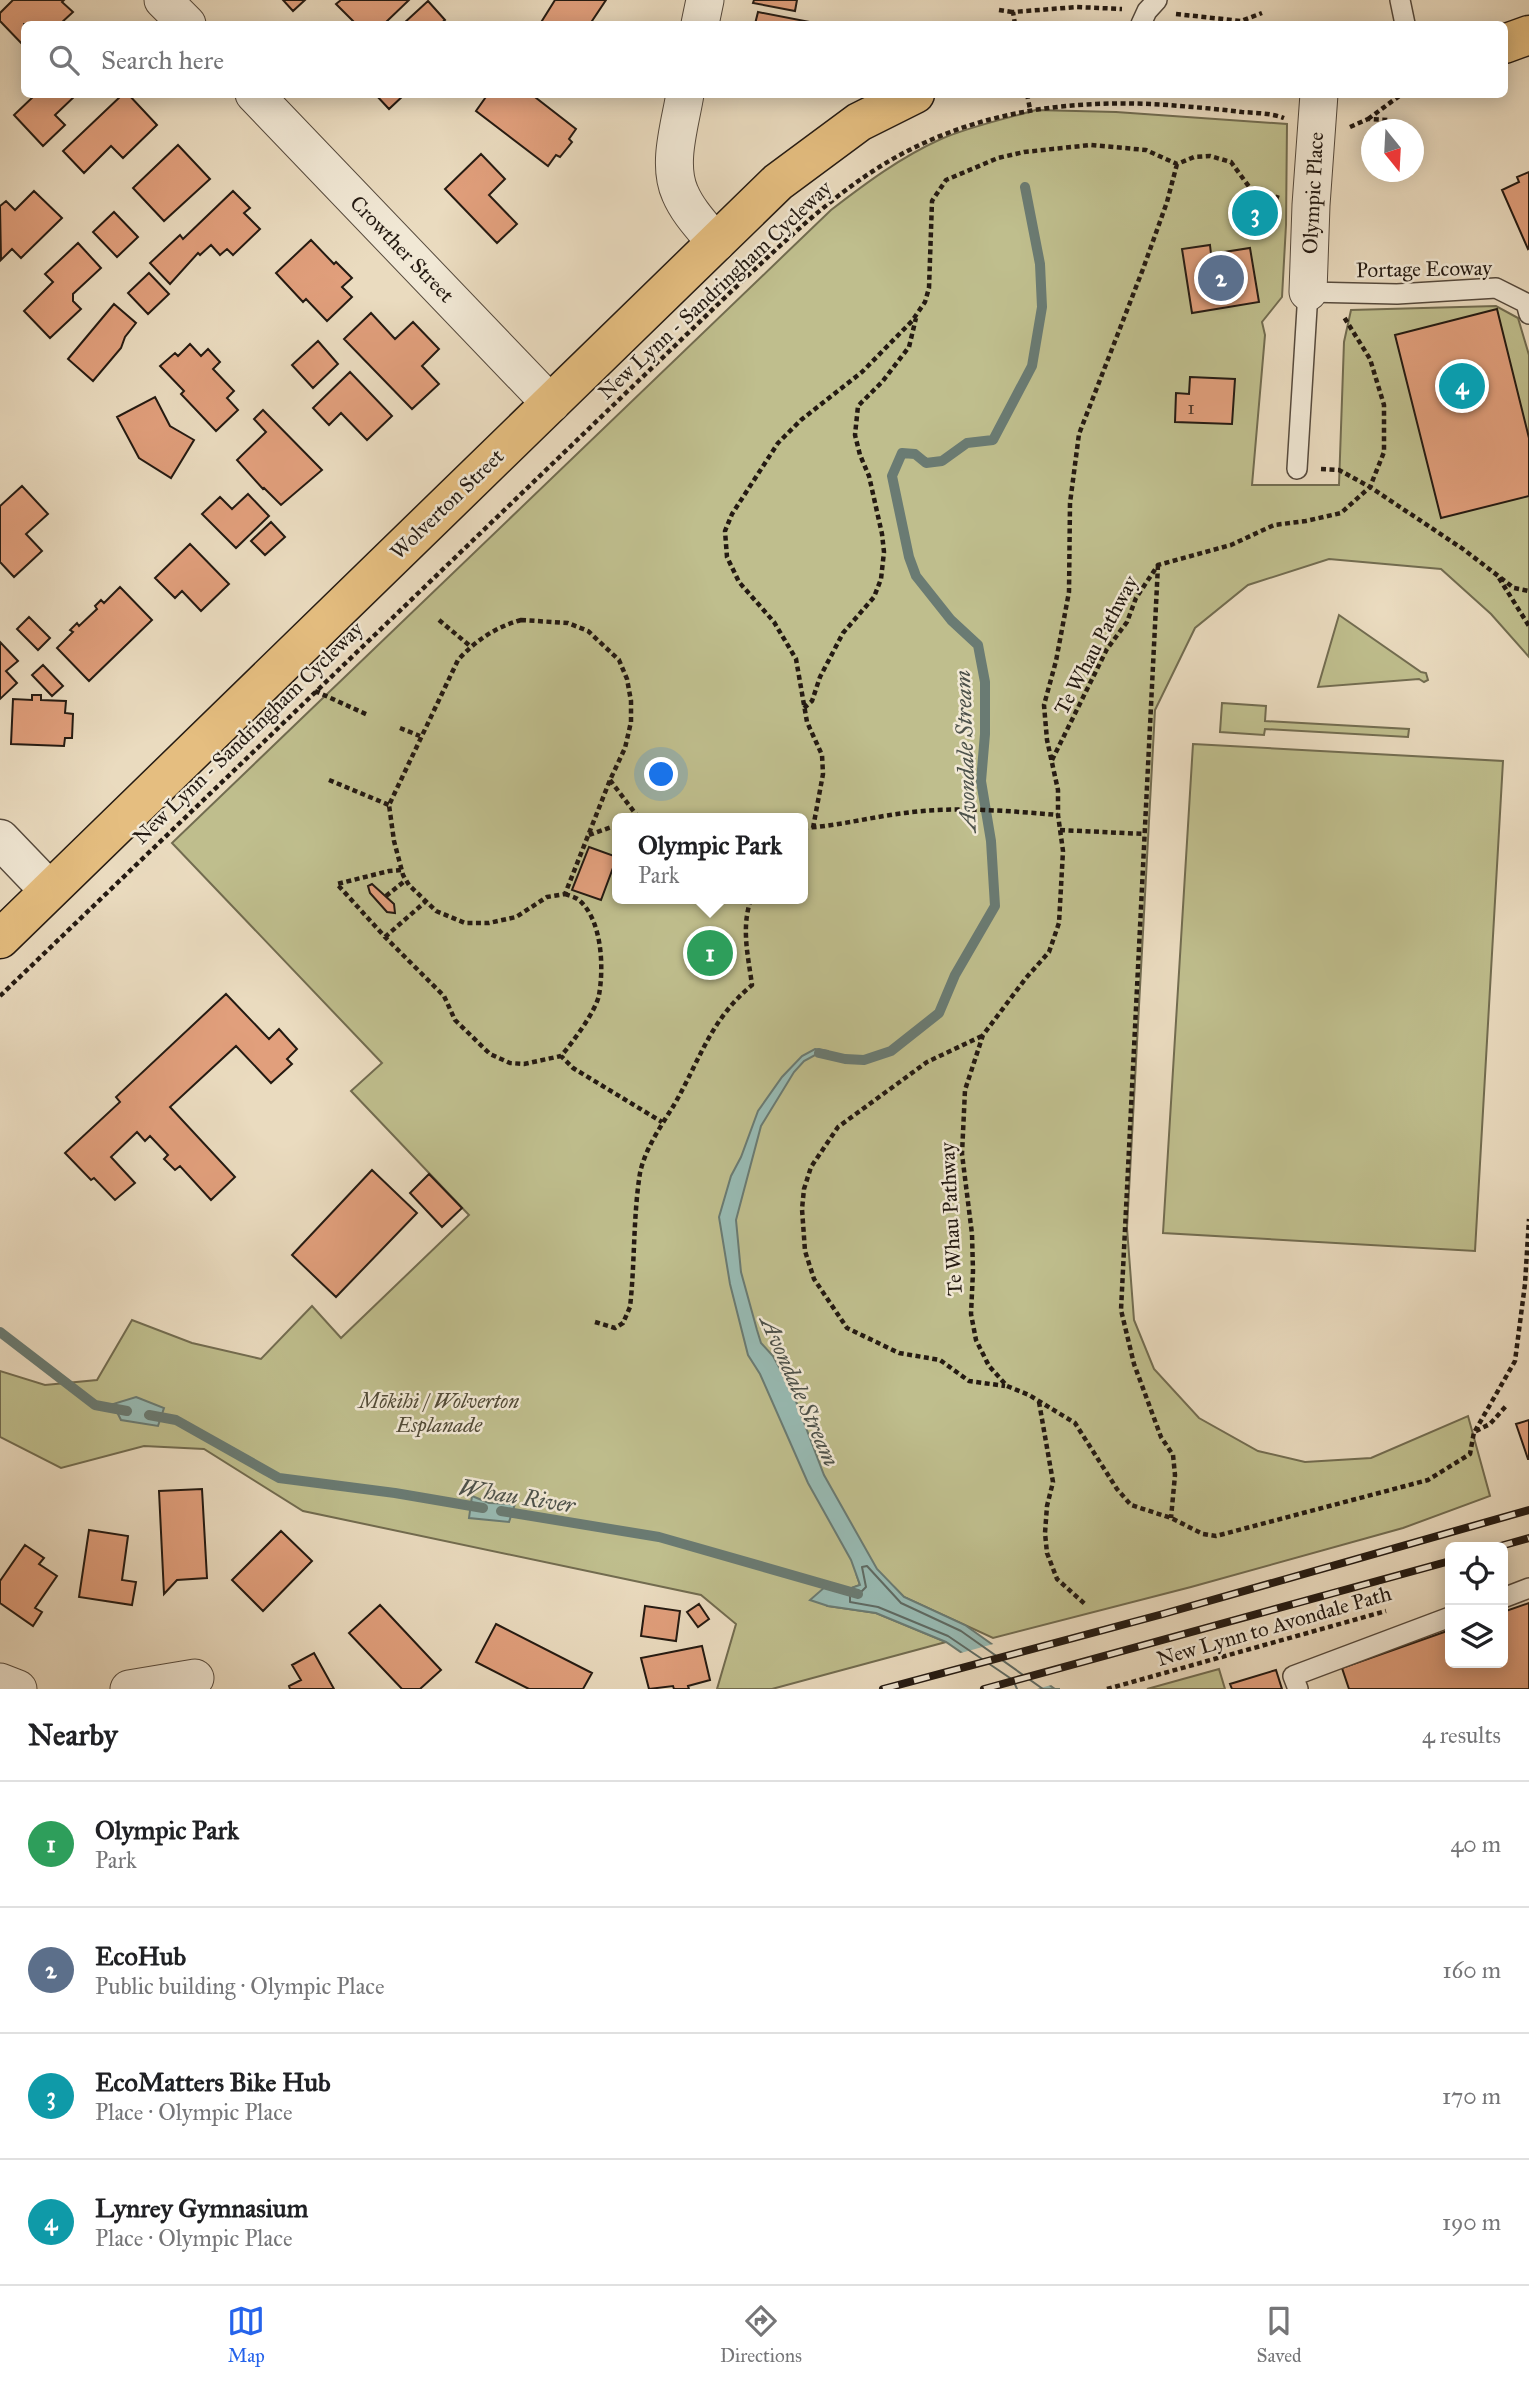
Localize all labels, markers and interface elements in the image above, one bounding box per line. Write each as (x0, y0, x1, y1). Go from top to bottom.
search box (21, 21, 1508, 98)
icon: search (45, 41, 83, 79)
text: Search here (101, 44, 224, 76)
north arrow (1361, 119, 1424, 182)
street label: Olympic Place (1297, 131, 1329, 255)
street label: New Lynn - Sandringham Cycleway (593, 174, 838, 405)
pin: 3 (1232, 187, 1278, 239)
street label: Crowther Street (344, 190, 460, 308)
pin: 2 (1198, 252, 1244, 304)
street label: Portage Ecoway (1356, 255, 1493, 283)
pin: 4 (1439, 360, 1485, 412)
house number: 1 (1187, 397, 1195, 419)
street label: Wolverton Street (385, 443, 510, 565)
street label: Te Whau Pathway (1048, 570, 1144, 719)
street label: New Lynn - Sandringham Cycleway (128, 615, 369, 850)
water label: Avondale Stream (948, 669, 982, 834)
your location (644, 757, 678, 791)
popup (612, 813, 808, 904)
text: Olympic Park (638, 829, 782, 861)
text: Park (638, 861, 680, 889)
pin: 1 (687, 927, 733, 979)
street label: Te Whau Pathway (934, 1140, 968, 1296)
water label: Avondale Stream (753, 1310, 846, 1471)
park label: Mōkihi / Wolverton Esplanade (357, 1388, 519, 1438)
water label: Whau River (457, 1473, 579, 1519)
map controls (1445, 1542, 1508, 1668)
button: locate (1445, 1542, 1508, 1605)
street label: New Lynn to Avondale Path (1154, 1580, 1395, 1672)
button: layers (1445, 1605, 1508, 1668)
text: Nearby (28, 1717, 118, 1753)
text: 4 results (1422, 1721, 1501, 1749)
text: Olympic Park (95, 1814, 239, 1846)
text: 1 (46, 1830, 56, 1858)
text: 40 m (1451, 1830, 1501, 1858)
text: Park (95, 1846, 137, 1874)
text: EcoHub (95, 1940, 186, 1972)
text: 2 (45, 1956, 57, 1984)
text: 160 m (1443, 1956, 1501, 1984)
text: Public building · Olympic Place (95, 1972, 385, 2000)
text: EcoMatters Bike Hub (95, 2066, 331, 2098)
text: 3 (46, 2082, 56, 2110)
text: 170 m (1442, 2082, 1501, 2110)
text: Place · Olympic Place (95, 2098, 293, 2126)
text: Lynrey Gymnasium (95, 2192, 308, 2224)
text: 4 (45, 2208, 57, 2236)
text: 190 m (1442, 2208, 1501, 2236)
text: Place · Olympic Place (95, 2224, 293, 2252)
tab: Map (227, 2302, 265, 2367)
tab: Directions (720, 2302, 802, 2367)
tab: Saved (1257, 2302, 1302, 2367)

